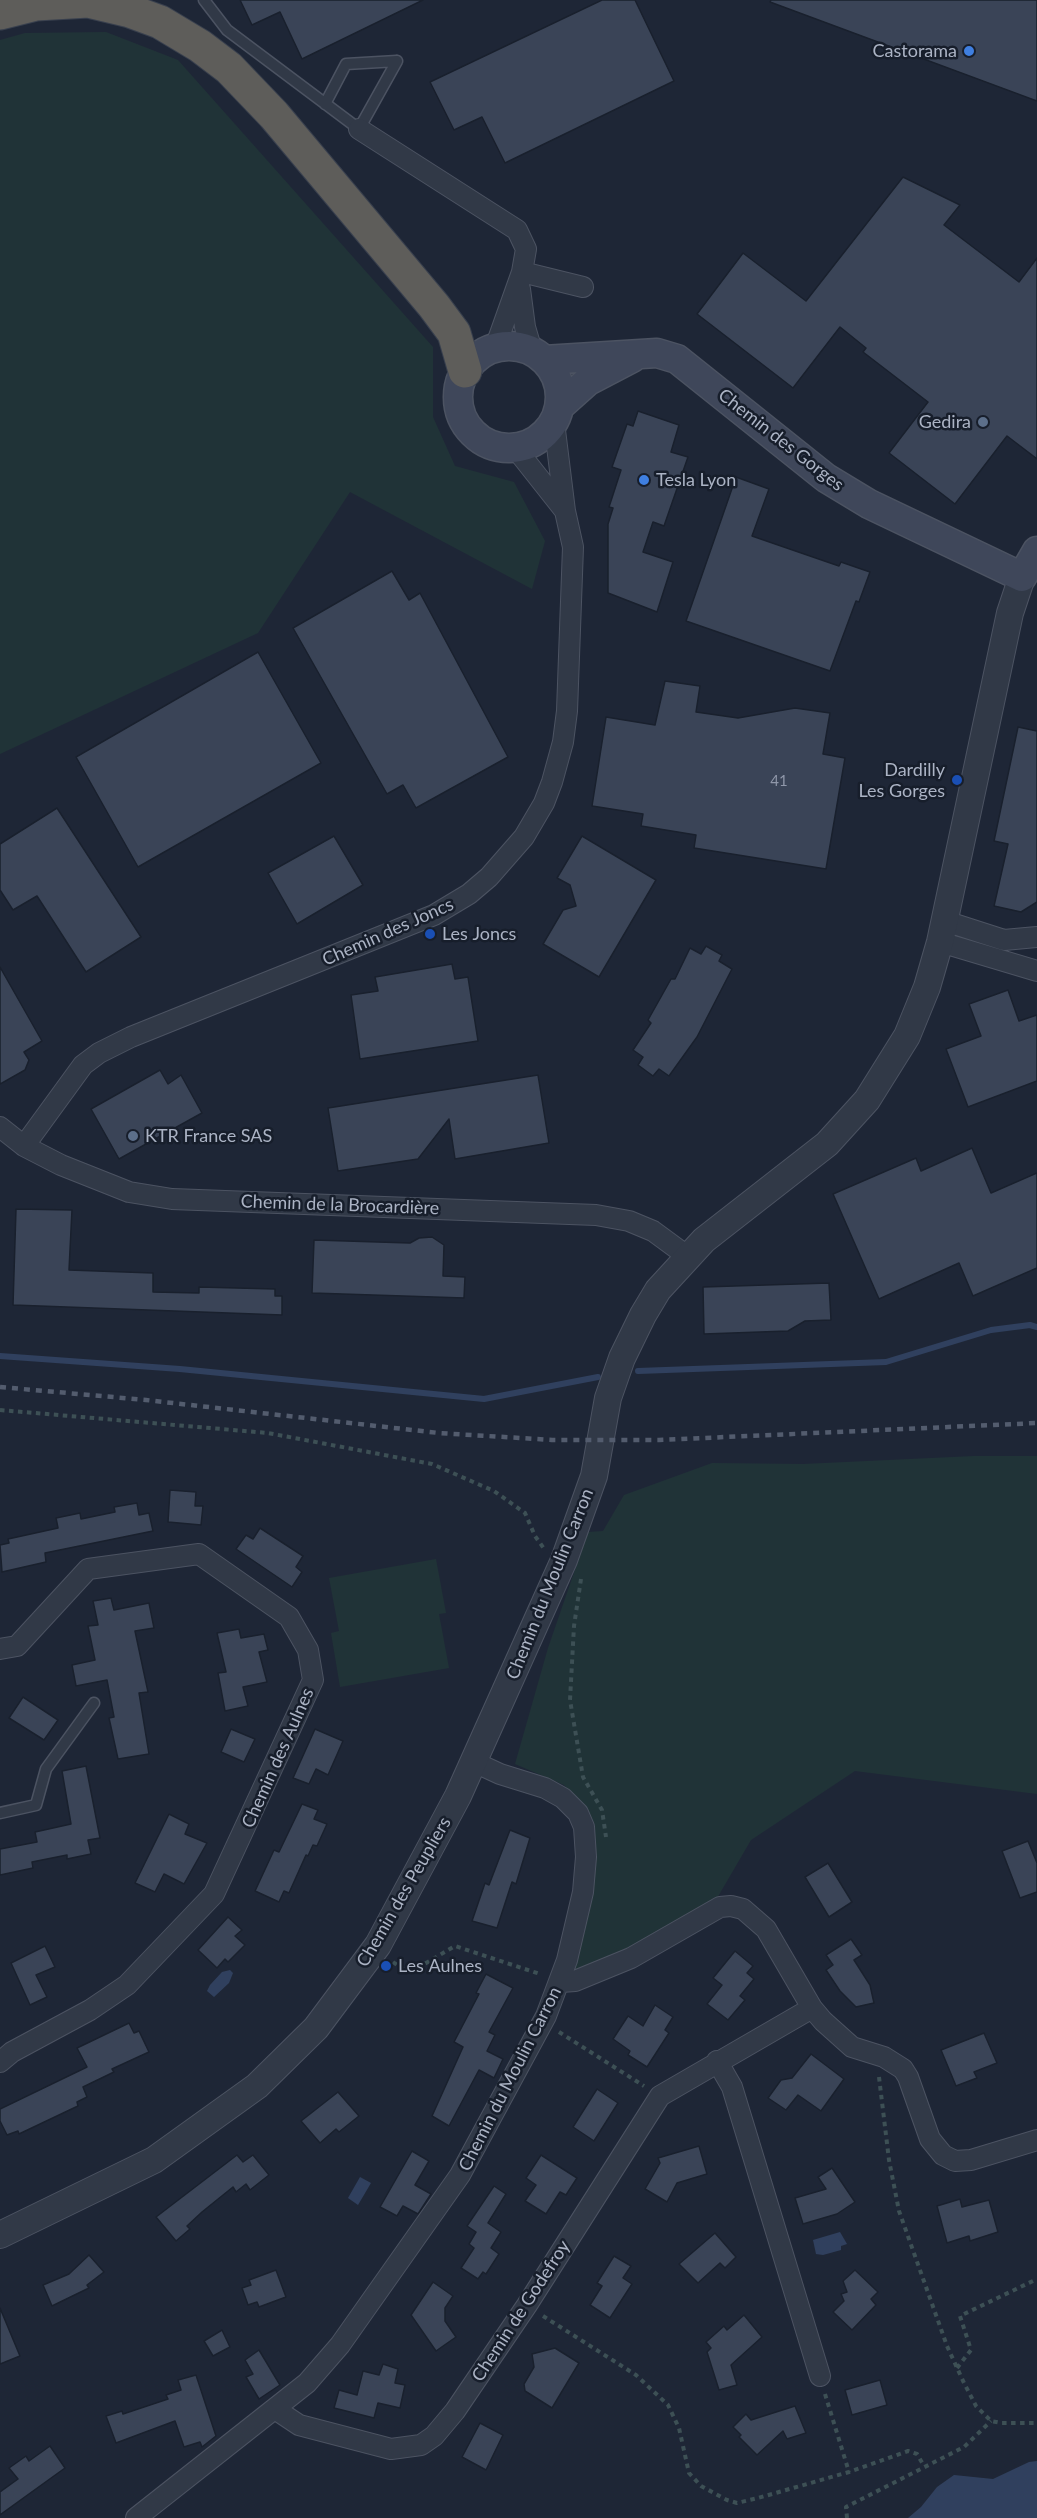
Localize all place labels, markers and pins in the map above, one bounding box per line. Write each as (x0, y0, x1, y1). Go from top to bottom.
place label: Castorama (873, 40, 957, 62)
marker: Castorama (962, 44, 976, 58)
place label: Gedira (919, 411, 971, 433)
marker: Gedira (976, 415, 990, 429)
place label: Tesla Lyon (656, 469, 736, 491)
marker: Tesla Lyon (637, 473, 651, 487)
place label: Dardilly Les Gorges (858, 759, 945, 802)
marker: Dardilly Les Gorges (950, 773, 964, 787)
place label: Les Joncs (442, 923, 516, 945)
marker: Les Joncs (423, 927, 437, 941)
place label: KTR France SAS (145, 1125, 272, 1147)
marker: KTR France SAS (126, 1129, 140, 1143)
place label: Les Aulnes (398, 1955, 482, 1977)
marker: Les Aulnes (379, 1959, 393, 1973)

